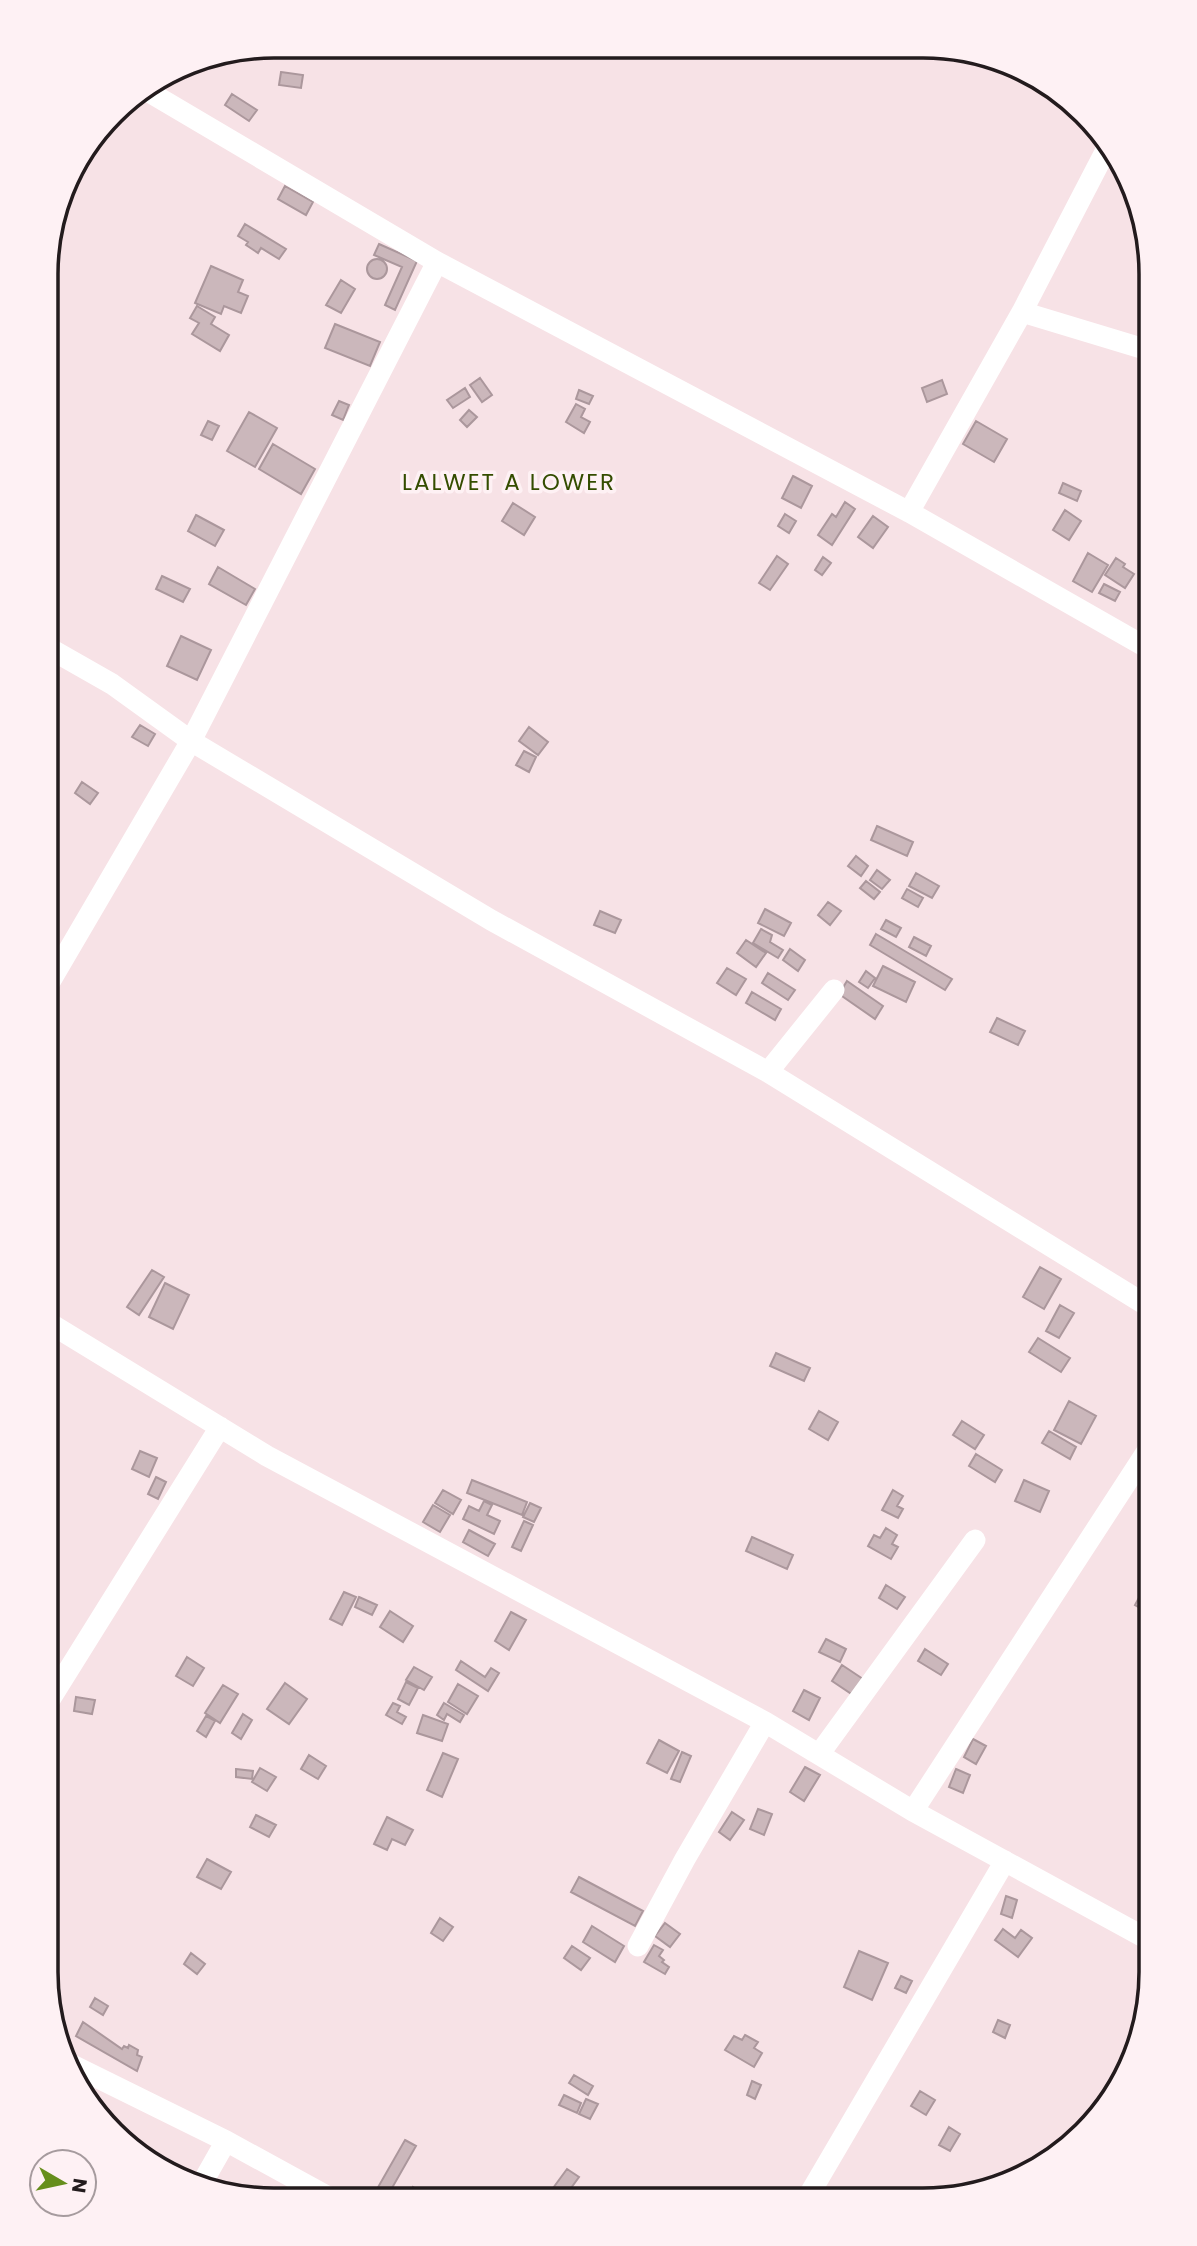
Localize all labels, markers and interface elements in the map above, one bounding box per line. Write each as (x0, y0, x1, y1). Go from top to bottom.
district label: LALWET A LOWER (402, 466, 616, 498)
north arrow (28, 2148, 98, 2218)
text: N (65, 2176, 94, 2195)

